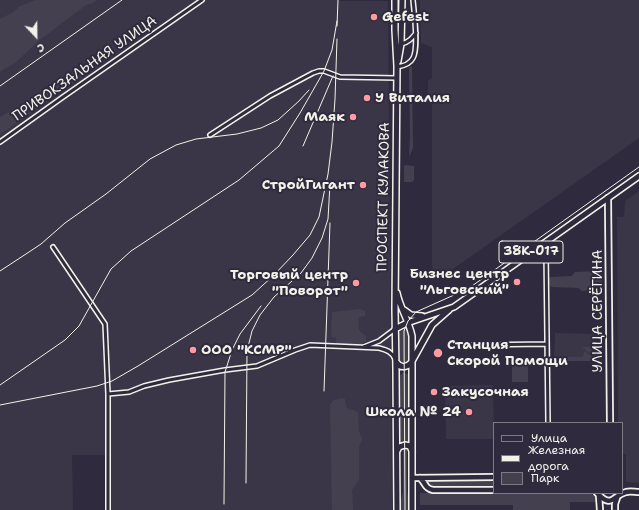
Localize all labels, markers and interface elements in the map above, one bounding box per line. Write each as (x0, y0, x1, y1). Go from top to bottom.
place label: Gefest (382, 9, 429, 25)
marker: Gefest (369, 12, 379, 22)
street label: ПРИВОКЗАЛЬНАЯ УЛИЦА (10, 13, 160, 125)
north arrow (16, 16, 56, 56)
text: С (35, 39, 47, 56)
place label: У Виталия (375, 90, 450, 106)
marker: У Виталия (362, 93, 372, 103)
place label: Маяк (304, 109, 345, 125)
marker: Маяк (348, 112, 358, 122)
street label: ПРОСПЕКТ КУЛАКОВА (374, 122, 394, 272)
place label: СтройГигант (262, 177, 355, 193)
marker: СтройГигант (358, 180, 368, 190)
road number: 38К-017 (499, 241, 563, 263)
street label: УЛИЦА СЕРЁГИНА (590, 250, 606, 372)
place label: Бизнес центр "Льговский" (409, 266, 509, 298)
place label: Торговый центр "Поворот" (230, 267, 348, 300)
marker: Бизнес центр "Льговский" (512, 277, 522, 287)
marker: Торговый центр "Поворот" (351, 278, 361, 288)
place label: Станция Скорой Помощи (447, 337, 568, 370)
place label: ООО "КСМР" (201, 342, 292, 358)
marker: ООО "КСМР" (188, 345, 198, 355)
marker: Станция Скорой Помощи (432, 347, 444, 359)
place label: Закусочная (442, 384, 529, 400)
marker: Закусочная (429, 387, 439, 397)
place label: Школа № 24 (365, 404, 461, 420)
marker: Школа № 24 (464, 407, 474, 417)
legend (493, 422, 623, 494)
text: Улица (531, 430, 567, 446)
text: Железная дорога (528, 442, 585, 474)
text: Парк (531, 470, 559, 486)

